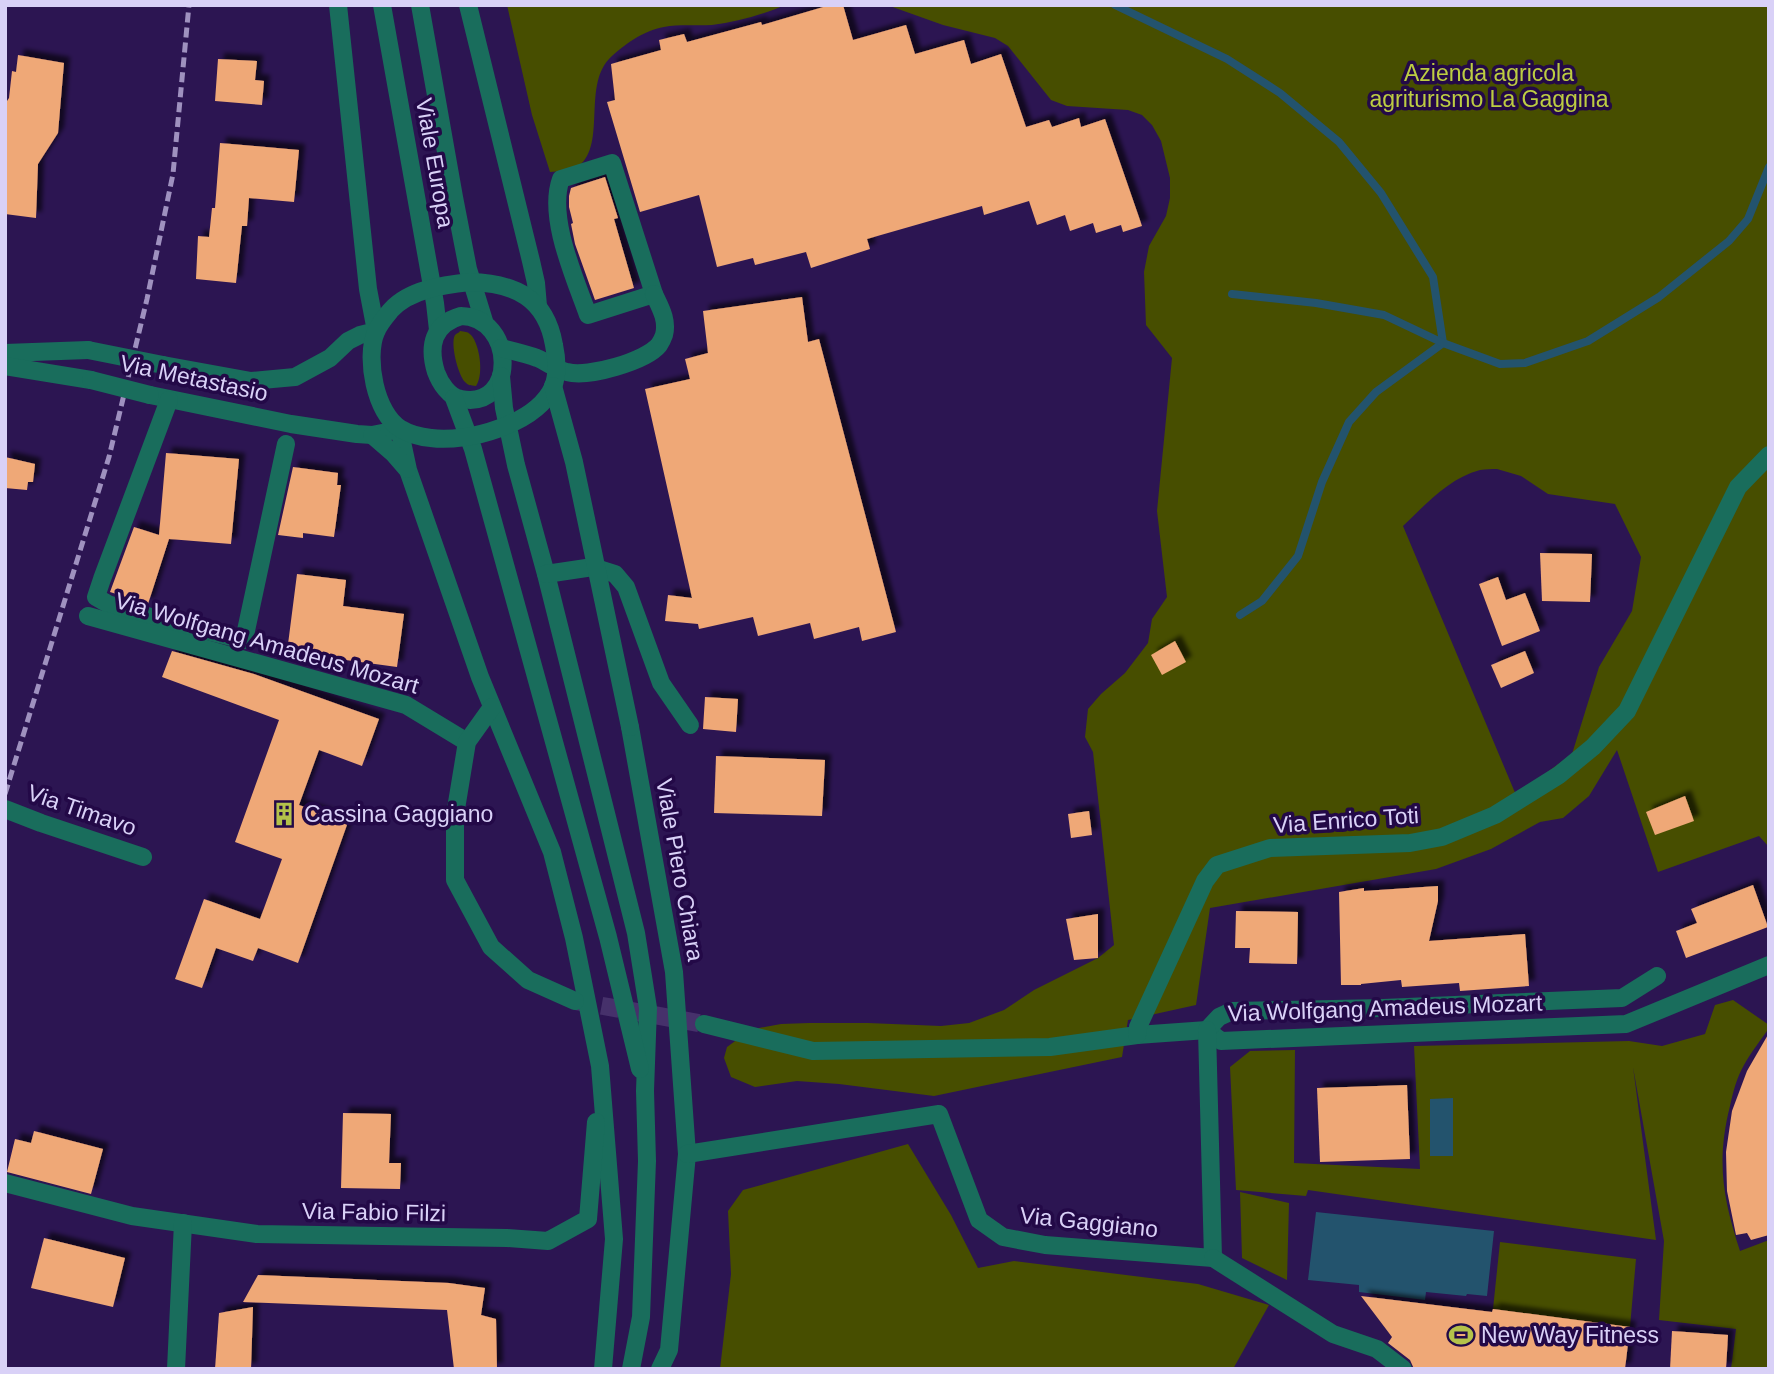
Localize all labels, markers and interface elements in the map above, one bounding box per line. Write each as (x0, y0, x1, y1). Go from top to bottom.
park label: Azienda agricola agriturismo La Gaggina (1369, 60, 1609, 112)
street label: Viale Europa (411, 96, 459, 230)
street label: Via Metastasio (118, 350, 270, 406)
street label: Via Wolfgang Amadeus Mozart (112, 587, 423, 699)
street label: Viale Piero Chiara (651, 777, 709, 964)
street label: Via Timavo (24, 779, 140, 841)
building icon: Cassina Gaggiano (270, 800, 298, 828)
place label: Cassina Gaggiano (304, 801, 493, 827)
street label: Via Enrico Toti (1272, 802, 1420, 838)
street label: Via Wolfgang Amadeus Mozart (1227, 989, 1543, 1026)
street label: Via Fabio Filzi (302, 1198, 446, 1226)
street label: Via Gaggiano (1019, 1202, 1159, 1242)
sports icon: New Way Fitness (1447, 1321, 1475, 1349)
place label: New Way Fitness (1481, 1322, 1659, 1348)

